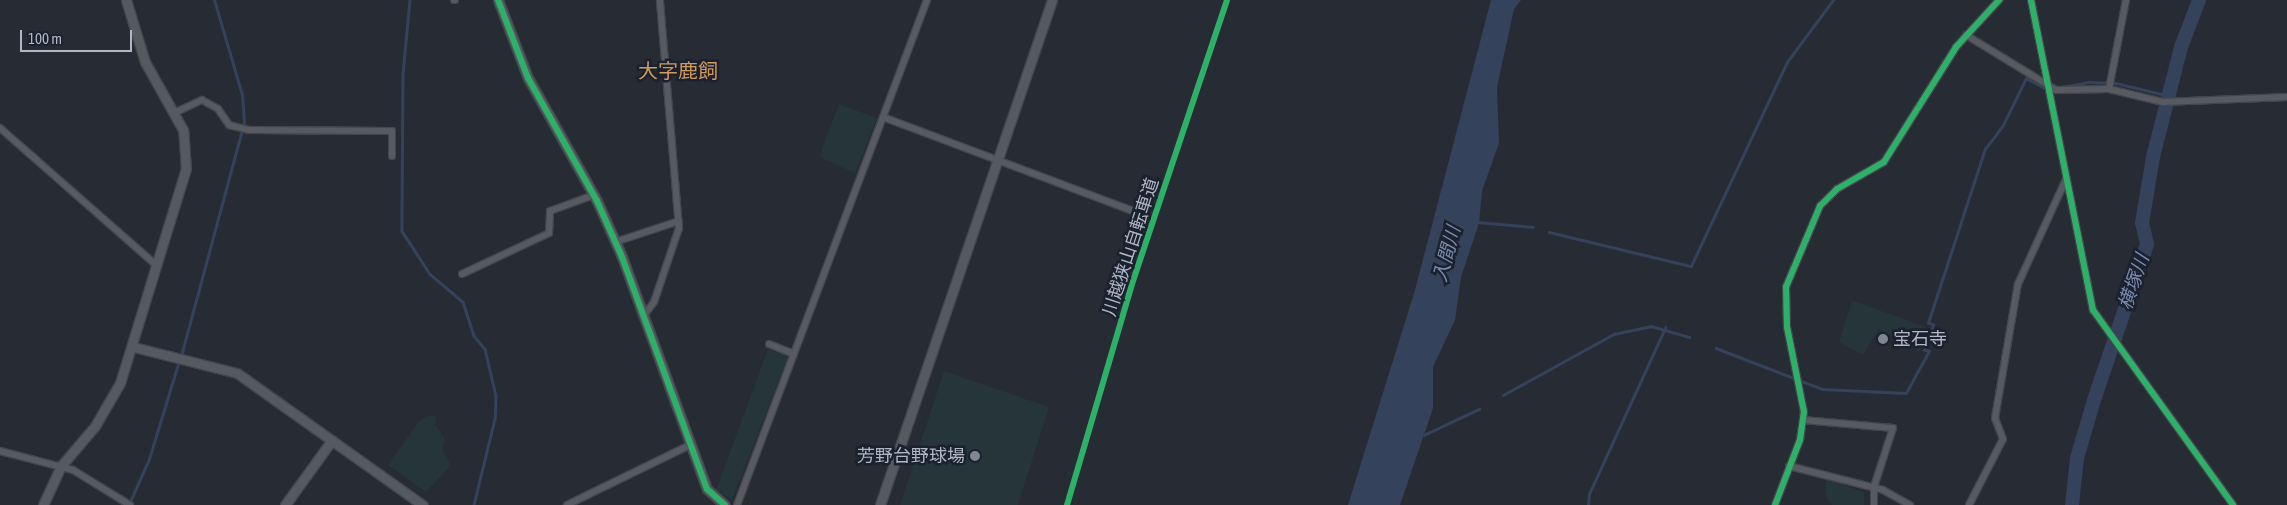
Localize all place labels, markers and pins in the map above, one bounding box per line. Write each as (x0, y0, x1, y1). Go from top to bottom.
place label: 宝石寺 (1893, 328, 1947, 350)
marker: 宝石寺 (1877, 333, 1889, 345)
place label: 芳野台野球場 (857, 445, 965, 467)
marker: 芳野台野球場 (969, 450, 981, 462)

